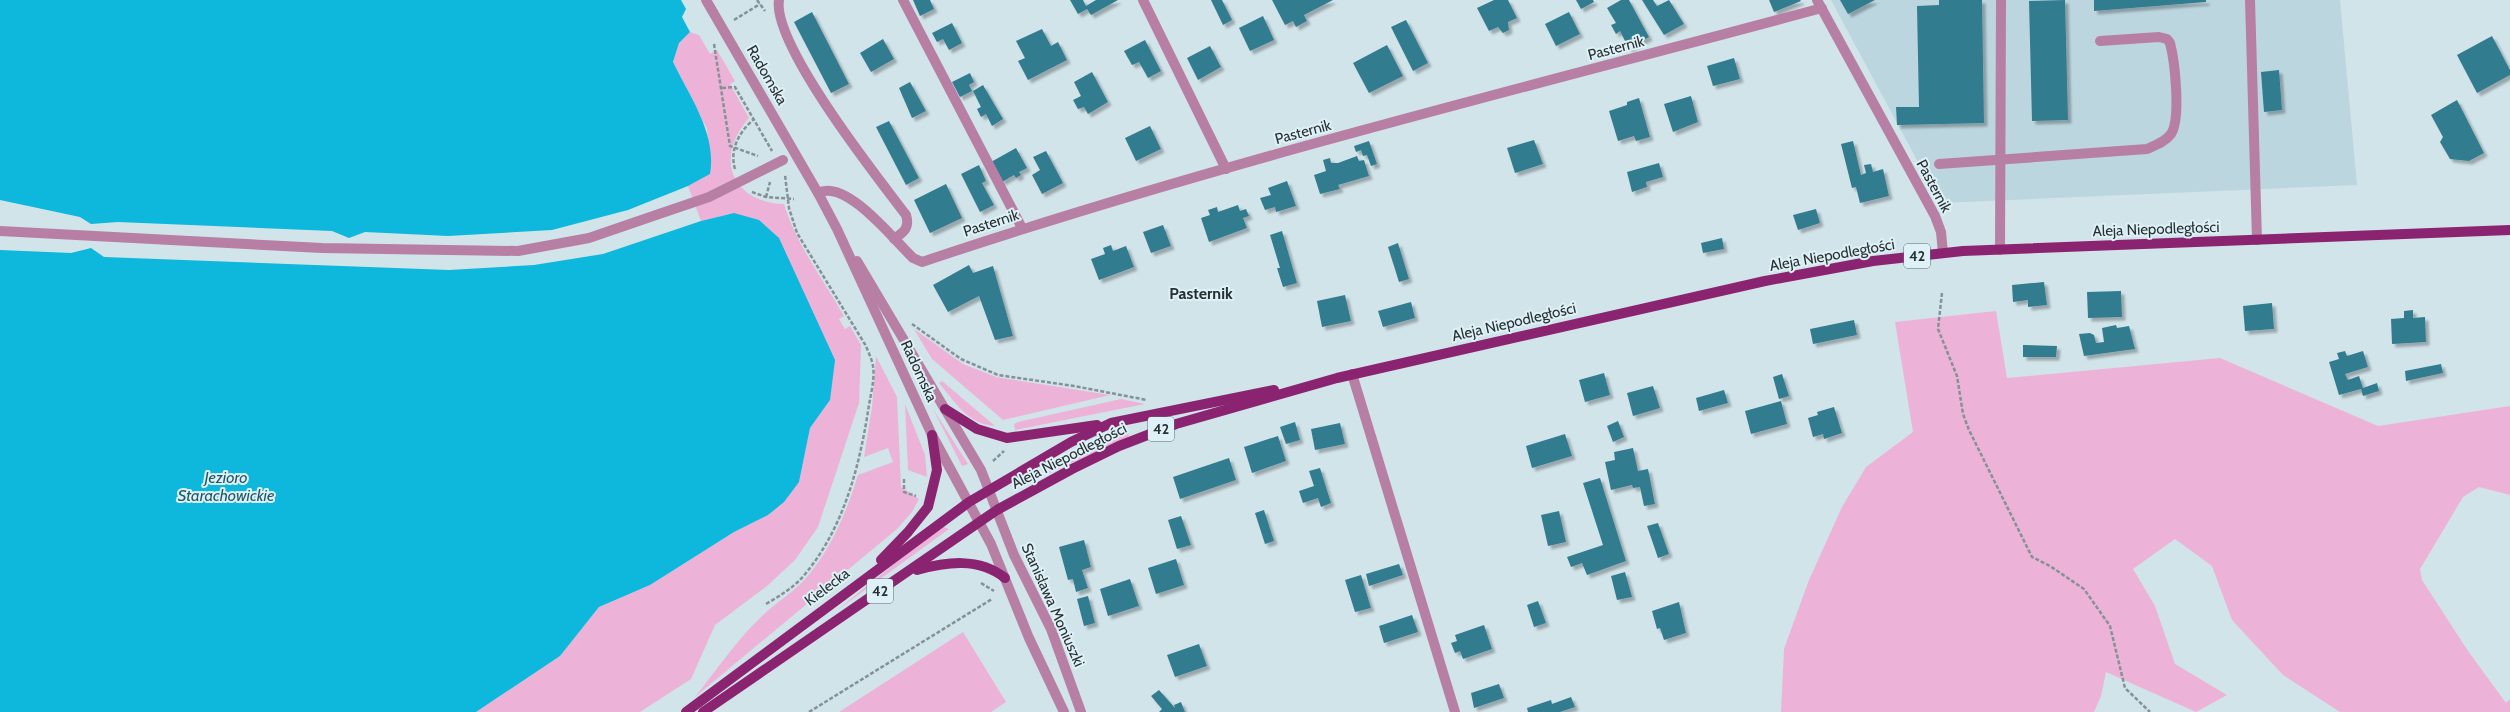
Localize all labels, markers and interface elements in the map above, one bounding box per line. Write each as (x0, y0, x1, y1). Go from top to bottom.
street label: Pasternik (1586, 32, 1646, 64)
street label: Radomska (743, 42, 792, 109)
street label: Pasternik (1273, 116, 1333, 148)
street label: Pasternik (1913, 156, 1956, 216)
street label: Pasternik (961, 205, 1021, 240)
street label: Aleja Niepodległości (2092, 218, 2220, 240)
street label: Aleja Niepodległości (1768, 235, 1896, 275)
road number: 42 (1904, 244, 1930, 268)
district label: Pasternik (1169, 284, 1233, 303)
street label: Aleja Niepodległości (1450, 299, 1578, 345)
street label: Radomska (897, 337, 941, 405)
road number: 42 (1148, 417, 1174, 441)
street label: Aleja Niepodległości (1008, 419, 1130, 493)
water label: Jezioro Starachowickie (178, 468, 274, 505)
street label: Stanisława Moniuszki (1018, 540, 1088, 670)
street label: Kielecka (801, 564, 854, 610)
road number: 42 (867, 579, 893, 603)

